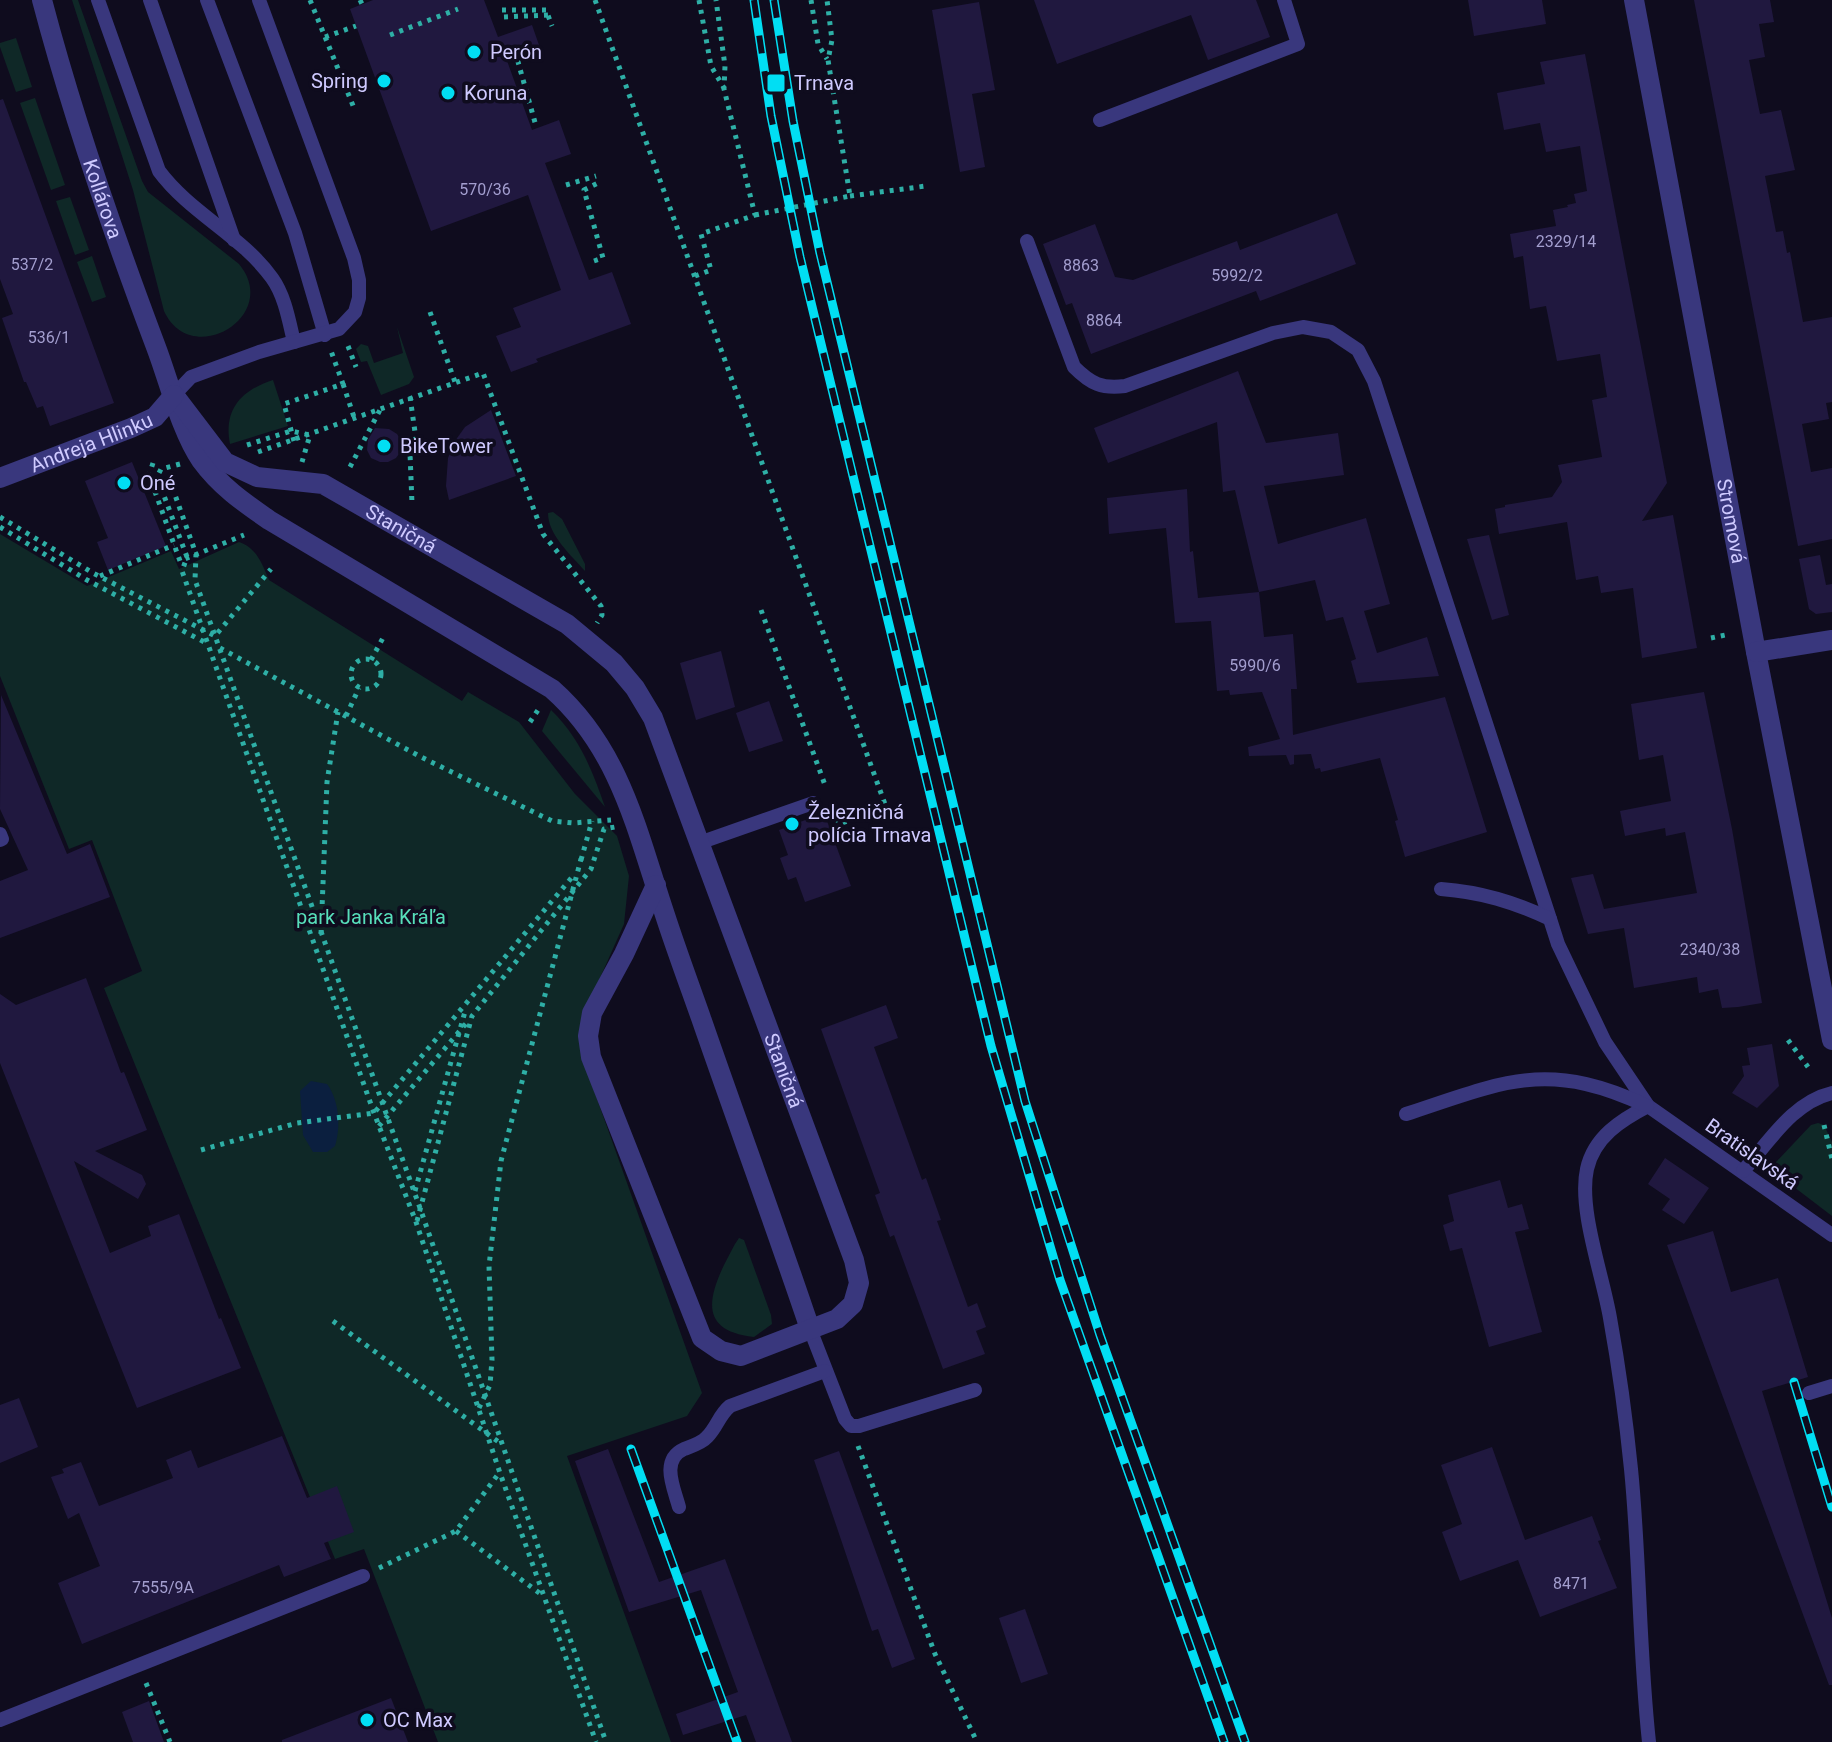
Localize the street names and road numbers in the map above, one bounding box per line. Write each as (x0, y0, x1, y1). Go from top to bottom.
street label: Kollárova (78, 156, 127, 242)
street label: Andreja Hlinku (27, 408, 156, 477)
street label: Stromová (1712, 477, 1751, 565)
street label: Staničná (361, 499, 441, 559)
street label: Staničná (759, 1030, 809, 1111)
street label: Bratislavská (1701, 1113, 1803, 1195)

